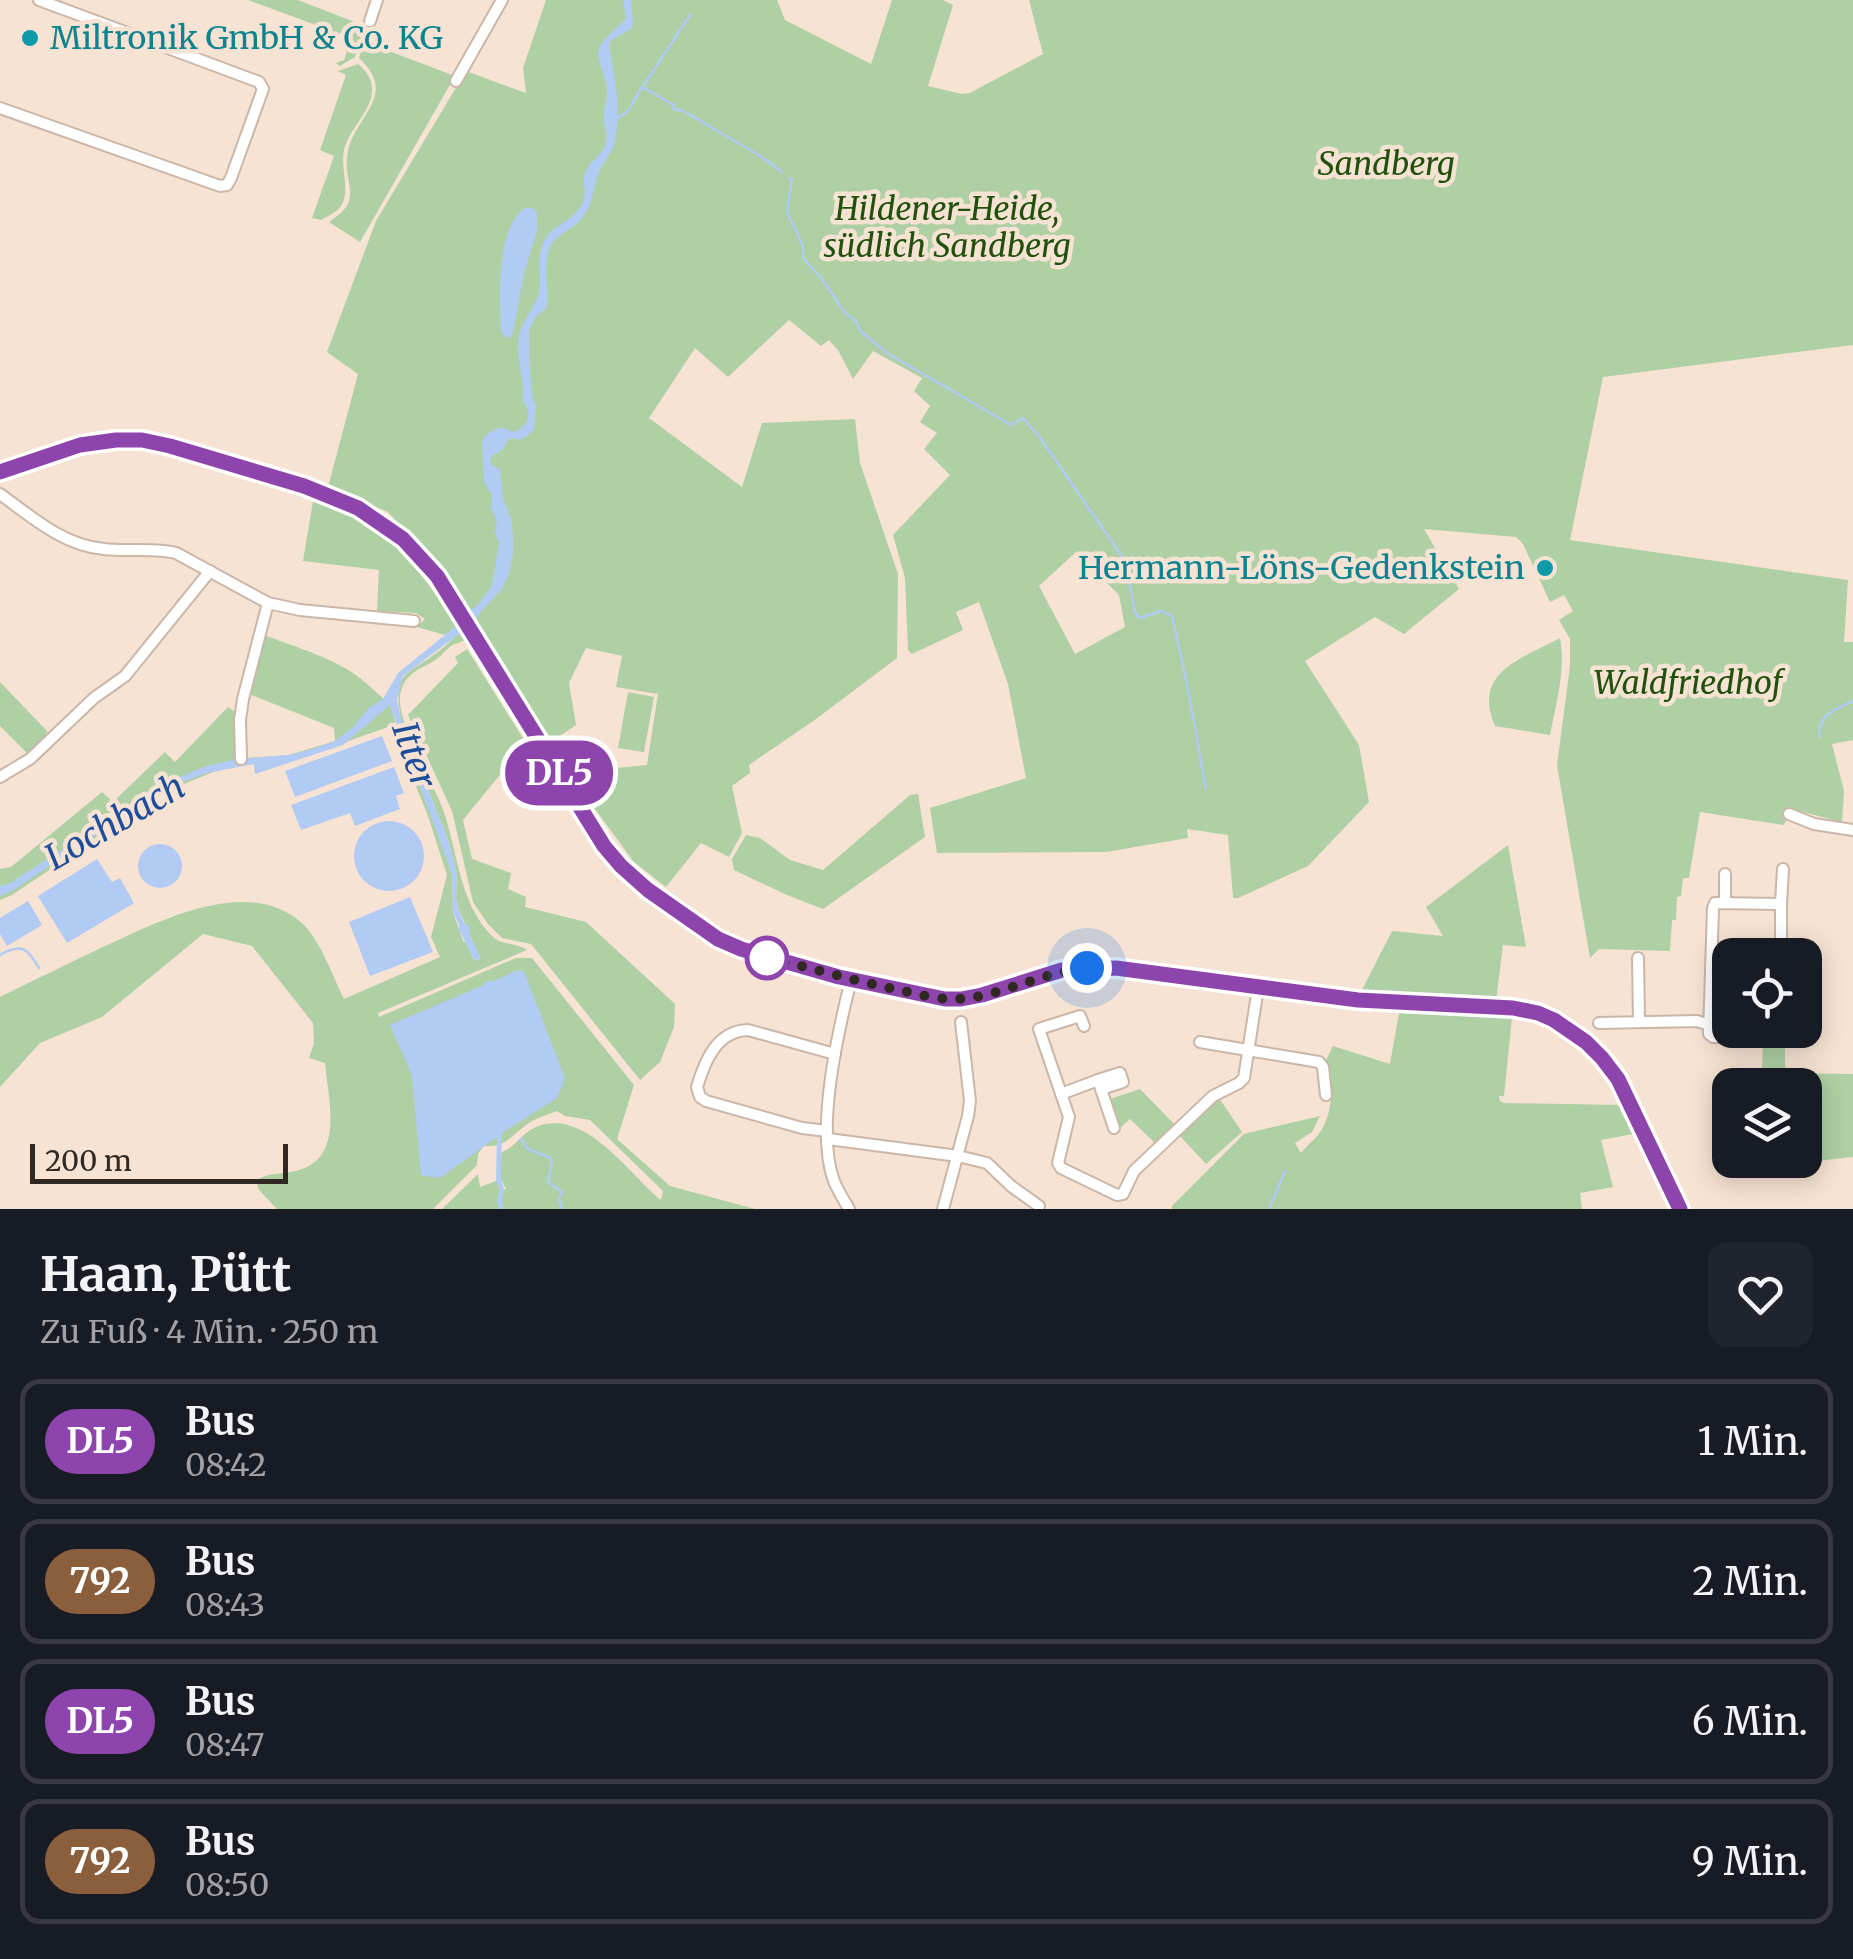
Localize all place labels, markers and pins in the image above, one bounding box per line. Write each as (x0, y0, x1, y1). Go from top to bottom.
place label: Miltronik GmbH & Co. KG (50, 18, 443, 58)
marker: Miltronik GmbH & Co. KG (19, 27, 41, 49)
place label: Hermann-Löns-Gedenkstein (1078, 548, 1525, 588)
marker: Hermann-Löns-Gedenkstein (1534, 557, 1556, 579)
unlabelled marker (746, 937, 788, 979)

